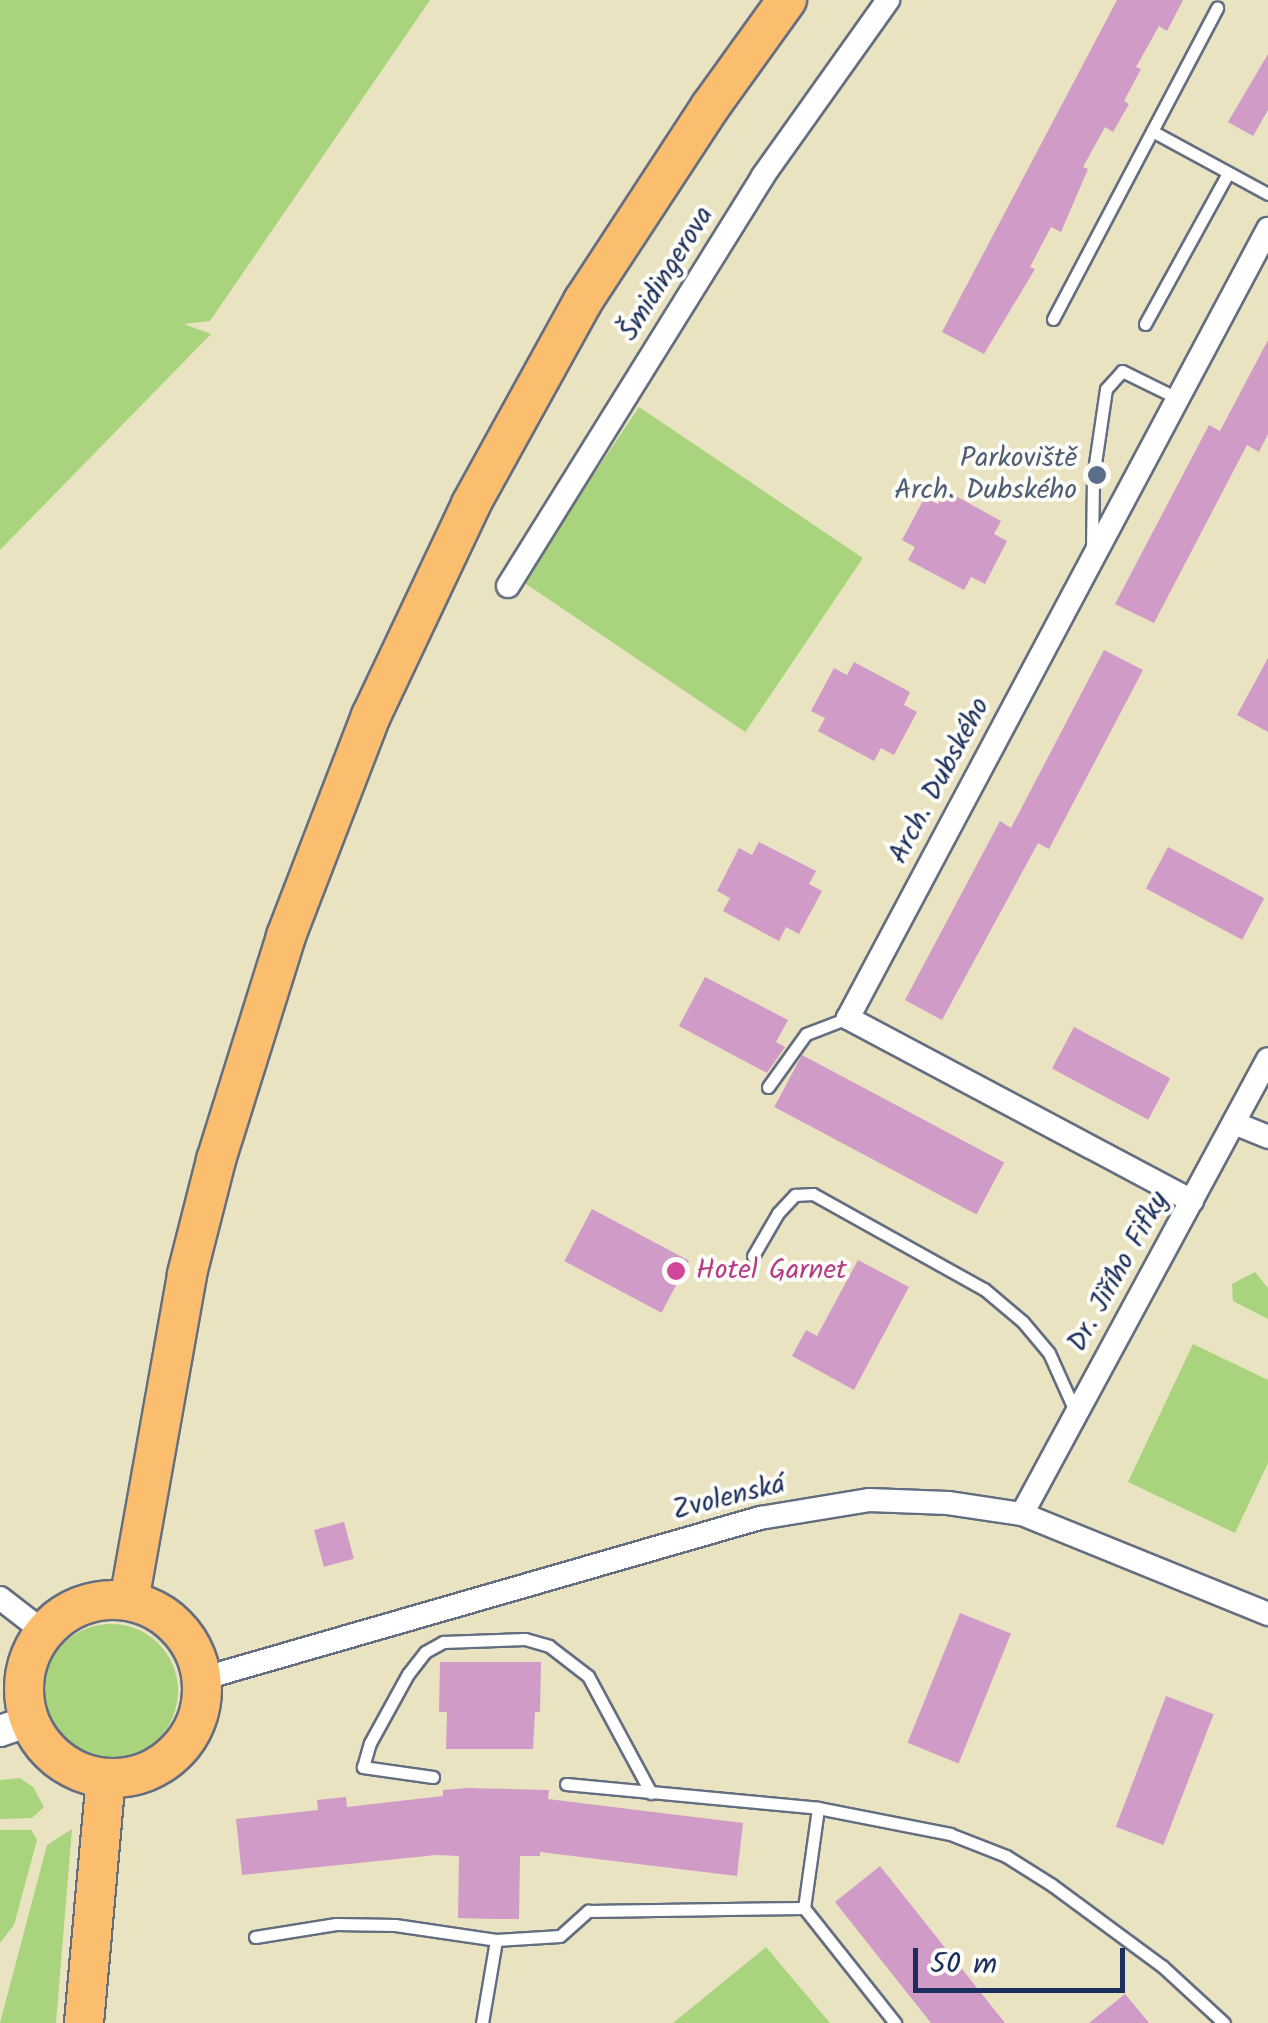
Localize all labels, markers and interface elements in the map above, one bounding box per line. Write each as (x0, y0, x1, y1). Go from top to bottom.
street label: Šmidingerova (612, 201, 722, 347)
place label: Parkoviště Arch. Dubského (894, 442, 1077, 508)
marker: Parkoviště Arch. Dubského (1086, 464, 1108, 486)
street label: Arch. Dubského (882, 692, 998, 870)
street label: Dr. Jiřího Fifky (1061, 1186, 1177, 1358)
place label: Hotel Garnet (696, 1254, 847, 1288)
marker: Hotel Garnet (665, 1260, 687, 1282)
street label: Zvolenská (669, 1468, 789, 1528)
scale bar (918, 1928, 1130, 1990)
text: 50 m (930, 1941, 997, 1989)

